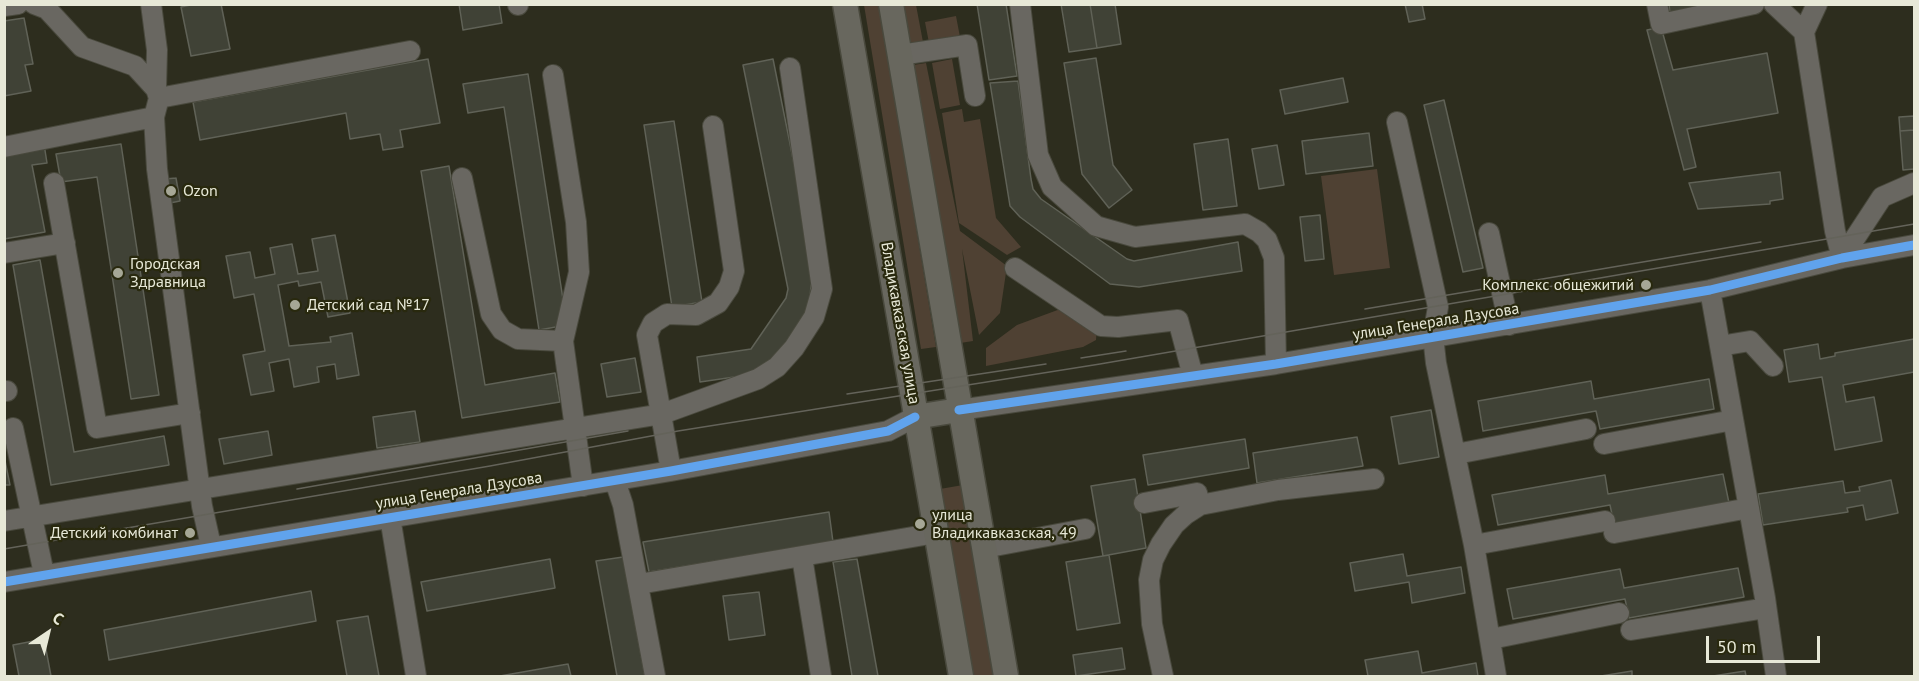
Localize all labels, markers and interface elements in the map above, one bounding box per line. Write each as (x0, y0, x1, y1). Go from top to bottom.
place label: Ozon (183, 181, 218, 201)
marker: Ozon (164, 184, 178, 198)
street label: Владикавказская улица (876, 240, 924, 406)
place label: Городская Здравница (130, 254, 206, 292)
marker: Городская Здравница (111, 266, 125, 280)
place label: Комплекс общежитий (1482, 275, 1634, 295)
marker: Комплекс общежитий (1639, 278, 1653, 292)
place label: Детский сад №17 (307, 295, 430, 315)
marker: Детский сад №17 (288, 298, 302, 312)
street label: улица Генерала Дзусова (1351, 299, 1521, 345)
street label: улица Генерала Дзусова (374, 468, 544, 514)
place label: улица Владикавказская, 49 (932, 505, 1077, 543)
marker: улица Владикавказская, 49 (913, 517, 927, 531)
place label: Детский комбинат (50, 523, 178, 543)
marker: Детский комбинат (183, 526, 197, 540)
north arrow (18, 603, 78, 663)
text: С (49, 607, 68, 629)
scale bar (1709, 624, 1823, 662)
text: 50 m (1717, 635, 1756, 658)

